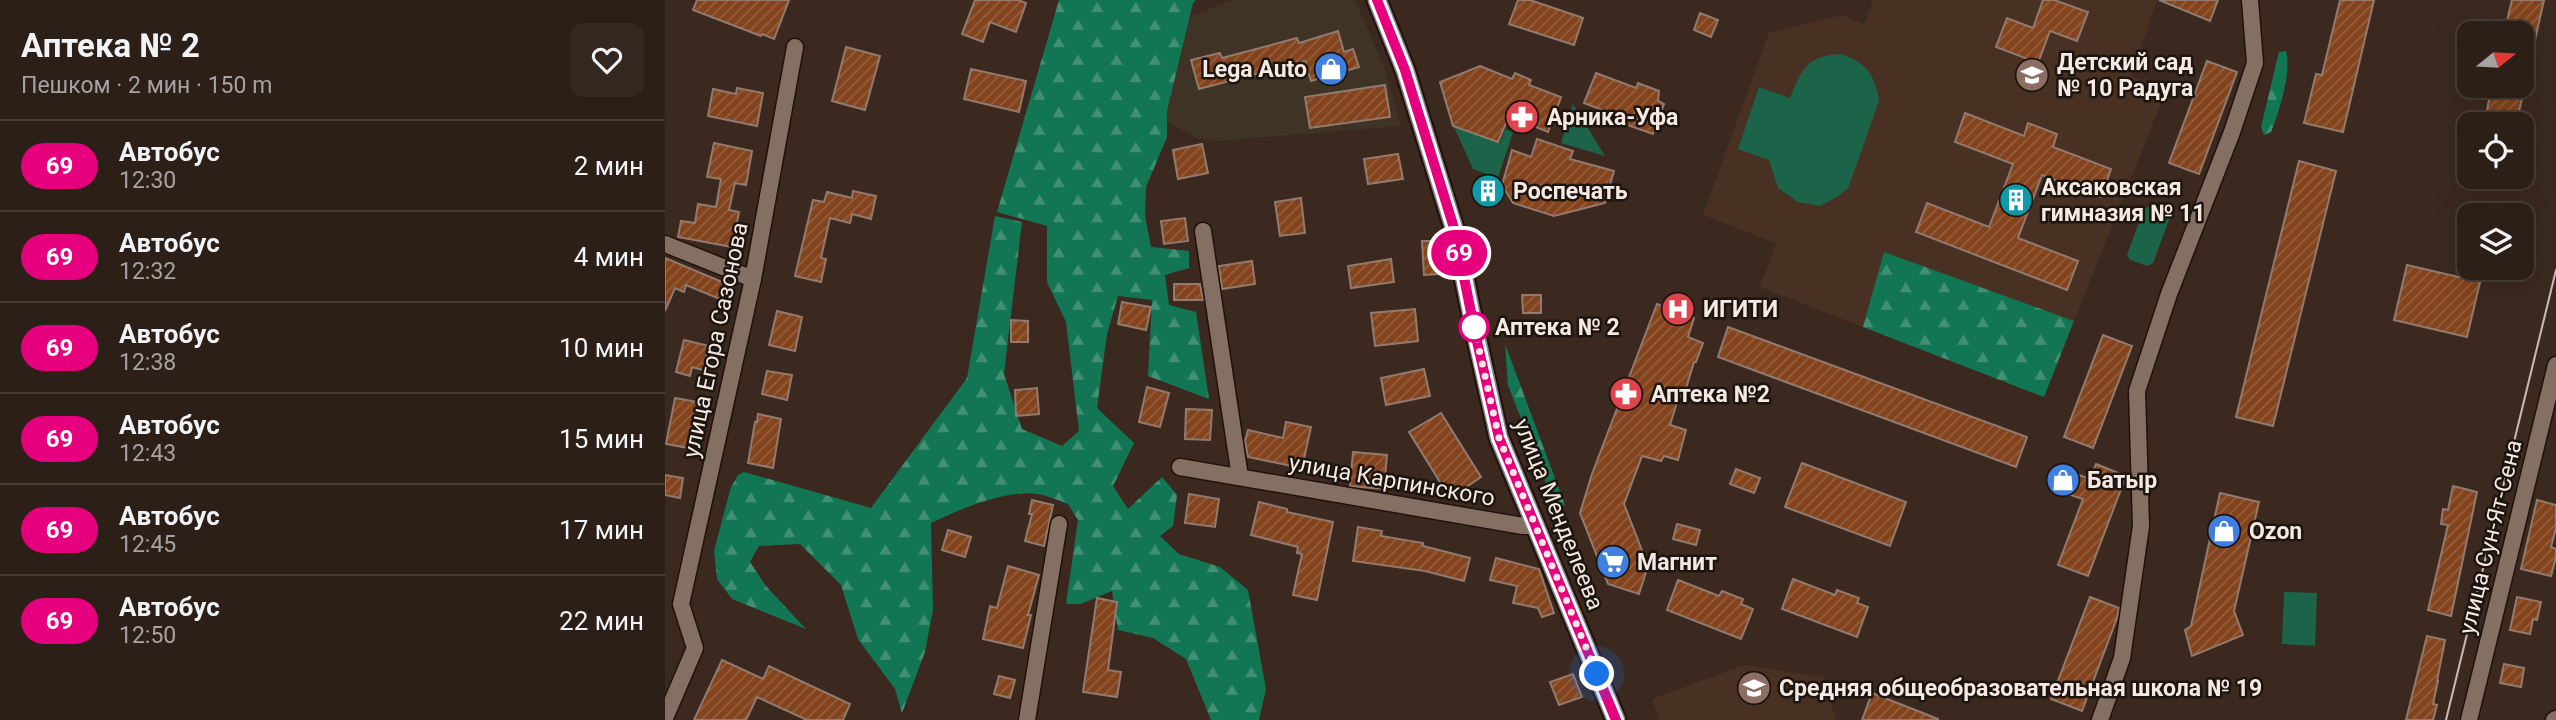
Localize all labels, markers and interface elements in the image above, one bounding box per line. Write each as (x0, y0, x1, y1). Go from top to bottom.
north arrow (2457, 21, 2534, 98)
map controls (2457, 21, 2534, 280)
button: heart (570, 23, 644, 97)
text: Аптека № 2 (21, 26, 200, 65)
place label: Детский сад № 10 Радуга (2057, 49, 2193, 102)
shop icon: Lega Auto (1312, 50, 1350, 88)
place label: Lega Auto (1202, 56, 1307, 83)
school or university icon: Детский сад № 10 Радуга (2013, 56, 2051, 94)
text: Пешком · 2 мин · 150 m (21, 72, 272, 99)
pharmacy icon: Арника-Уфа (1503, 98, 1541, 136)
place label: Арника-Уфа (1547, 104, 1678, 131)
button: locate (2457, 112, 2534, 189)
text: Автобус (119, 137, 220, 167)
text: 2 мин (574, 151, 644, 181)
text: 69 (46, 152, 73, 180)
text: 12:30 (119, 167, 176, 194)
building icon: Роспечать (1469, 172, 1507, 210)
place label: Аксаковская гимназия № 11 (2041, 174, 2205, 227)
place label: Роспечать (1513, 178, 1628, 205)
building icon: Аксаковская гимназия № 11 (1997, 181, 2035, 219)
button: layers (2457, 203, 2534, 280)
street label: улица Егора Сазонова (677, 220, 754, 460)
text: Автобус (119, 228, 220, 258)
line badge: 69 (1427, 230, 1491, 276)
text: 69 (1445, 239, 1473, 267)
text: 4 мин (574, 242, 644, 272)
text: 69 (46, 243, 73, 271)
text: 12:32 (119, 258, 176, 285)
hospital icon: ИГИТИ (1659, 290, 1697, 328)
place label: ИГИТИ (1703, 296, 1778, 323)
marker: Аптека № 2 (1459, 312, 1489, 342)
place label: Аптека № 2 (1495, 314, 1620, 341)
text: Автобус (119, 319, 220, 349)
text: 10 мин (559, 333, 644, 363)
text: 69 (46, 334, 73, 362)
text: 12:38 (119, 349, 176, 376)
pharmacy icon: Аптека №2 (1607, 375, 1645, 413)
place label: Аптека №2 (1651, 381, 1770, 408)
text: Автобус (119, 410, 220, 440)
street label: улица Менделеева (1508, 415, 1609, 614)
text: 15 мин (559, 424, 644, 454)
text: 69 (46, 425, 73, 453)
street label: улица Сун-Ят-Сена (2453, 437, 2528, 637)
text: 12:43 (119, 440, 176, 467)
street label: улица Карпинского (1287, 449, 1497, 512)
shop icon: Батыр (2044, 461, 2082, 499)
place label: Батыр (2087, 467, 2157, 494)
text: Автобус (119, 501, 220, 531)
shop icon: Ozon (2205, 512, 2243, 550)
text: 17 мин (559, 515, 644, 545)
text: 69 (46, 516, 73, 544)
place label: Ozon (2249, 518, 2302, 545)
text: 12:45 (119, 531, 176, 558)
supermarket icon: Магнит (1594, 543, 1632, 581)
place label: Магнит (1637, 549, 1717, 576)
text: Автобус (119, 592, 220, 622)
text: 22 мин (559, 606, 644, 636)
text: 69 (46, 607, 73, 635)
text: 12:50 (119, 622, 176, 649)
your location (1579, 656, 1614, 691)
school or university icon: Средняя общеобразовательная школа № 19 (1735, 669, 1773, 707)
place label: Средняя общеобразовательная школа № 19 (1779, 675, 2262, 702)

